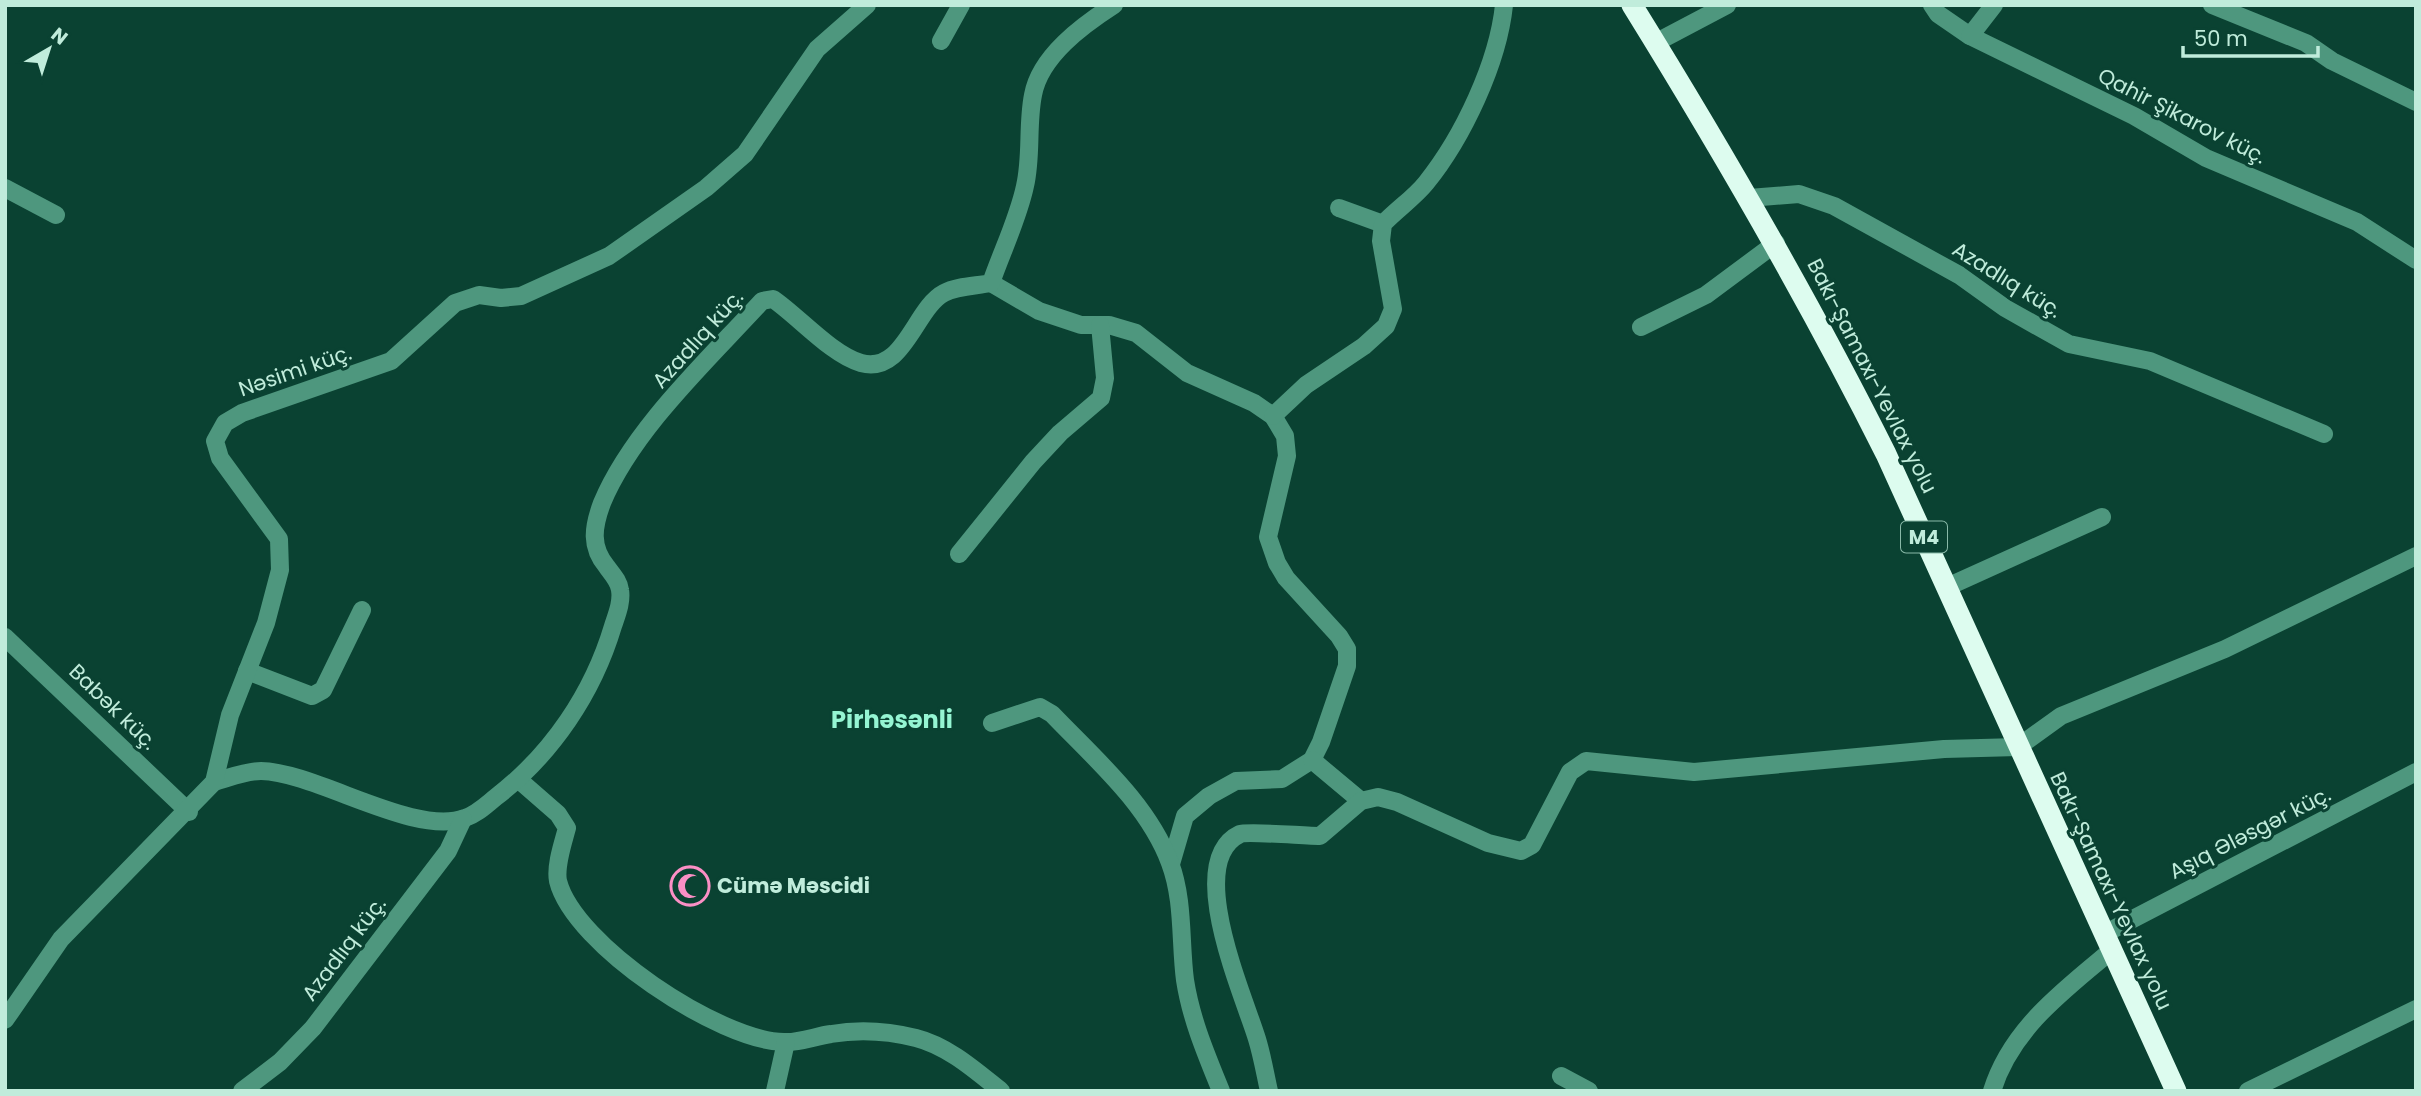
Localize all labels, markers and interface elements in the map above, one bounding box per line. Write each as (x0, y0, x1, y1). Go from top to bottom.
north arrow (14, 14, 84, 84)
scale bar (2183, 14, 2318, 58)
text: N (45, 21, 73, 51)
text: 50 m (2194, 24, 2248, 53)
street label: Qahir Şikarov küç. (2093, 61, 2271, 171)
street label: Azadlıq küç. (1947, 235, 2067, 325)
street label: Bakı-Şamaxı-Yevlax yolu (1801, 253, 1944, 498)
street label: Azadlıq küç. (645, 283, 750, 394)
street label: Nəsimi küç. (234, 338, 355, 403)
road number: M4 (1901, 522, 1947, 552)
street label: Babək küç. (63, 657, 164, 756)
district label: Pirhəsənli (831, 703, 953, 736)
street label: Bakı-Şamaxı-Yevlax yolu (2043, 767, 2179, 1015)
street label: Aşıq Ələsgər küç. (2164, 779, 2336, 886)
mosque icon: Cümə Məscidi (669, 865, 711, 907)
place label: Cümə Məscidi (717, 871, 870, 900)
street label: Azadlıq küç. (295, 891, 392, 1007)

